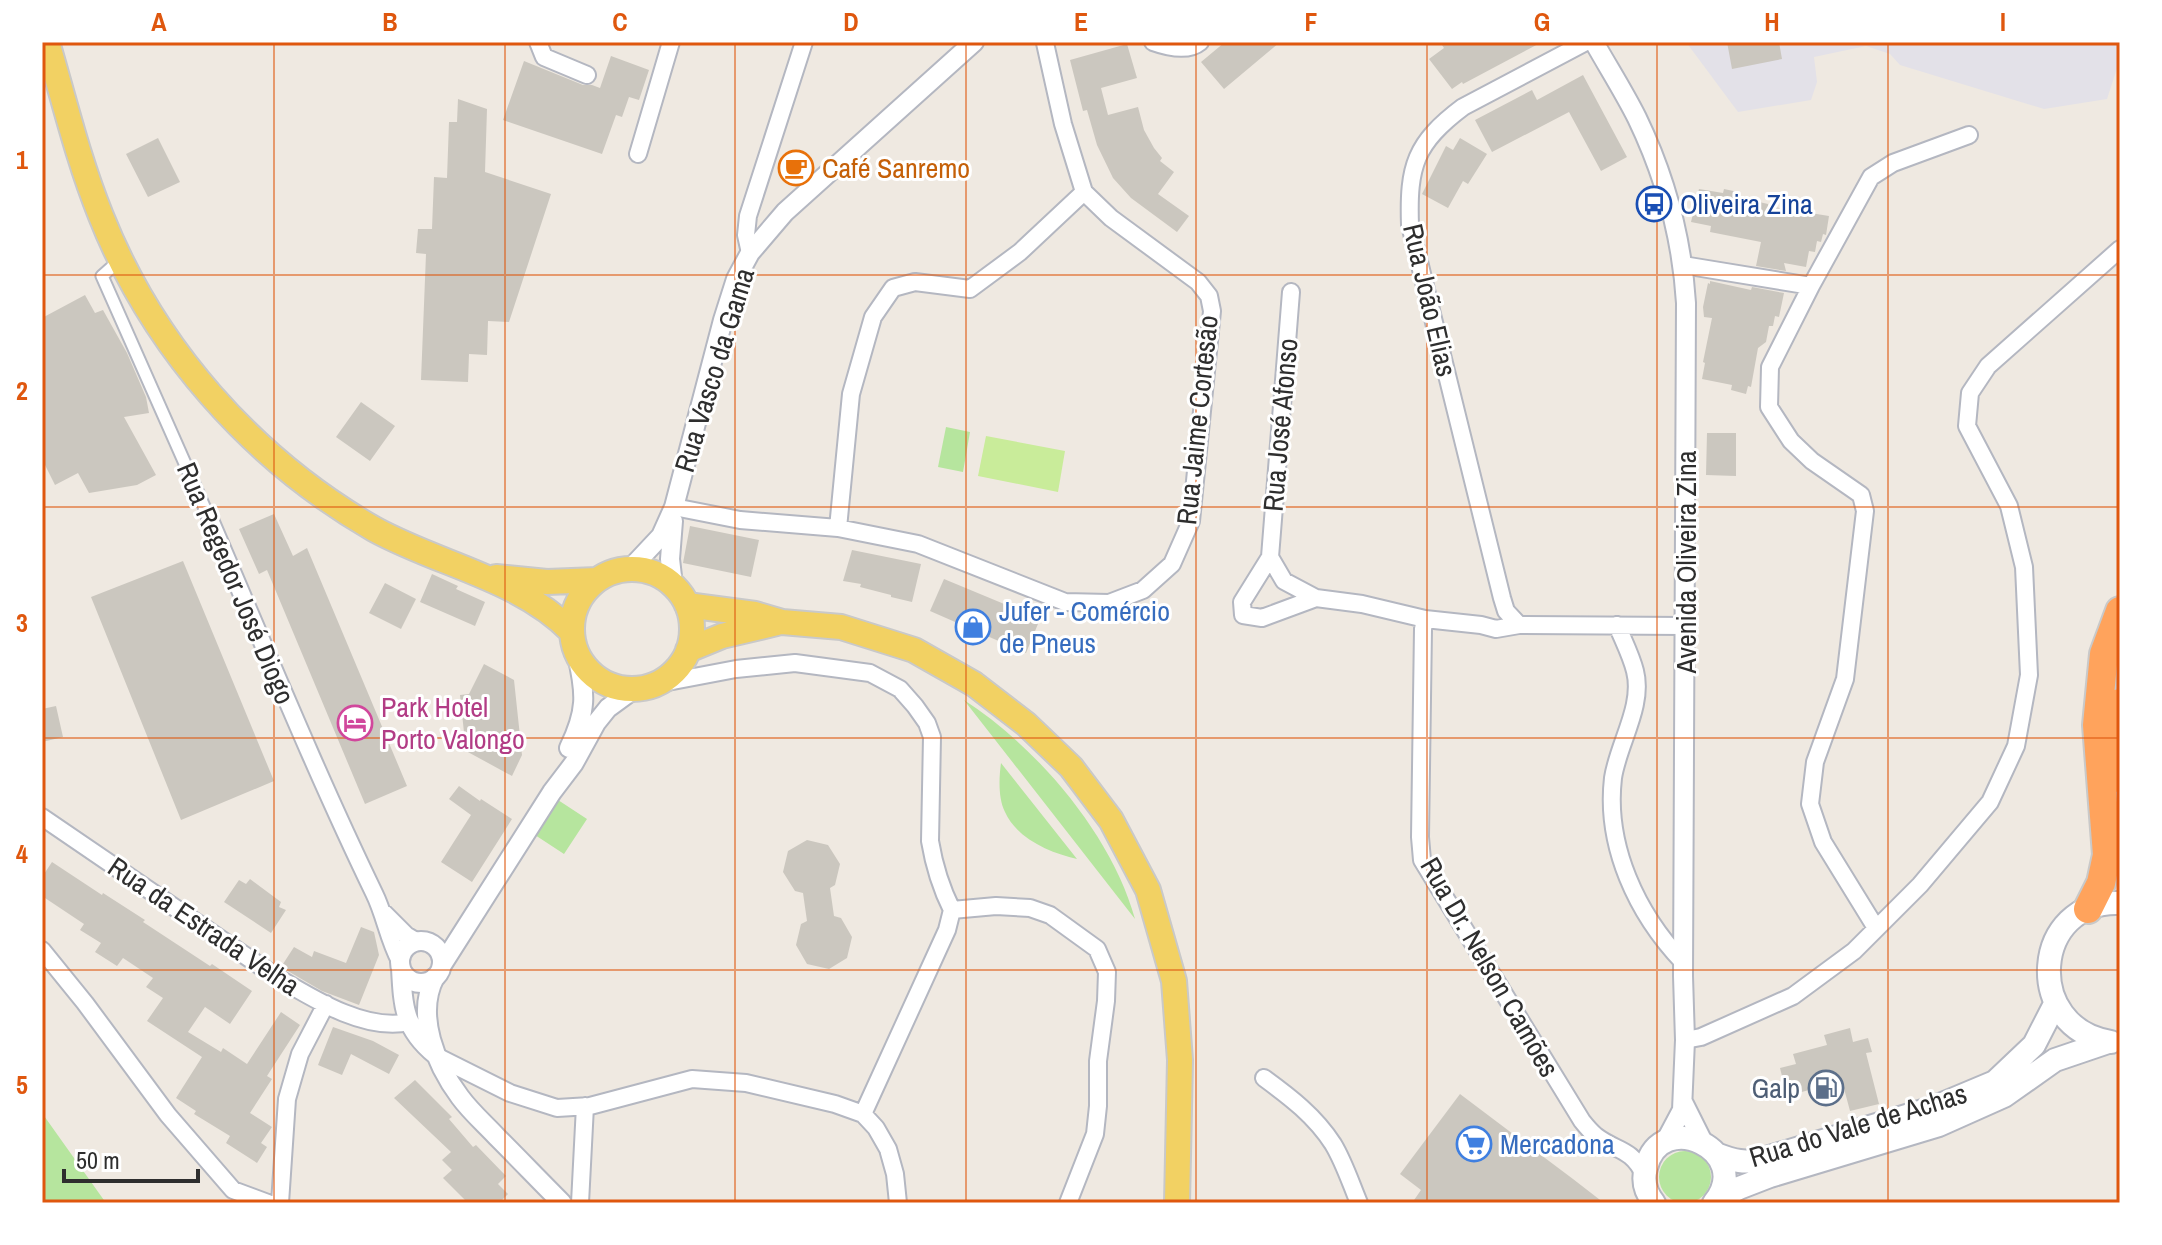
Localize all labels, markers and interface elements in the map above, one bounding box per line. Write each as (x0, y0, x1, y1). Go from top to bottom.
text: A (151, 4, 167, 39)
text: B (382, 4, 398, 39)
text: C (612, 4, 628, 39)
text: D (843, 4, 859, 39)
text: E (1074, 4, 1088, 39)
text: F (1304, 4, 1318, 39)
text: G (1534, 4, 1550, 39)
text: H (1764, 4, 1780, 39)
text: I (2000, 4, 2006, 39)
text: 1 (16, 142, 28, 177)
cafe icon: Café Sanremo (777, 149, 815, 187)
place label: Café Sanremo (822, 149, 970, 187)
bus stop icon: Oliveira Zina (1635, 185, 1673, 223)
place label: Oliveira Zina (1680, 185, 1813, 223)
street label: Rua João Elias (1394, 220, 1466, 380)
street label: Rua Vasco da Gama (665, 263, 763, 477)
street label: Rua Jaime Cortesão (1167, 313, 1227, 527)
street label: Rua José Afonso (1254, 337, 1306, 513)
text: 2 (16, 373, 28, 408)
street label: Avenida Oliveira Zina (1667, 450, 1705, 674)
street label: Rua Regedor José Diogo (168, 456, 304, 710)
place label: Jufer - Comércio de Pneus (999, 592, 1170, 662)
text: 3 (16, 605, 28, 640)
shop icon: Jufer - Comércio de Pneus (954, 608, 992, 646)
place label: Park Hotel Porto Valongo (381, 688, 525, 758)
hotel icon: Park Hotel Porto Valongo (336, 704, 374, 742)
text: 4 (16, 836, 28, 871)
street label: Rua da Estrada Velha (101, 848, 307, 1004)
street label: Rua Dr. Nelson Camões (1412, 850, 1568, 1084)
text: 5 (16, 1067, 28, 1102)
place label: Galp (1752, 1069, 1800, 1107)
fuel station icon: Galp (1807, 1069, 1845, 1107)
street label: Rua do Vale de Achas (1745, 1074, 1971, 1176)
supermarket icon: Mercadona (1455, 1125, 1493, 1163)
place label: Mercadona (1500, 1125, 1615, 1163)
scale bar (64, 1133, 198, 1183)
text: 50 m (76, 1144, 120, 1176)

